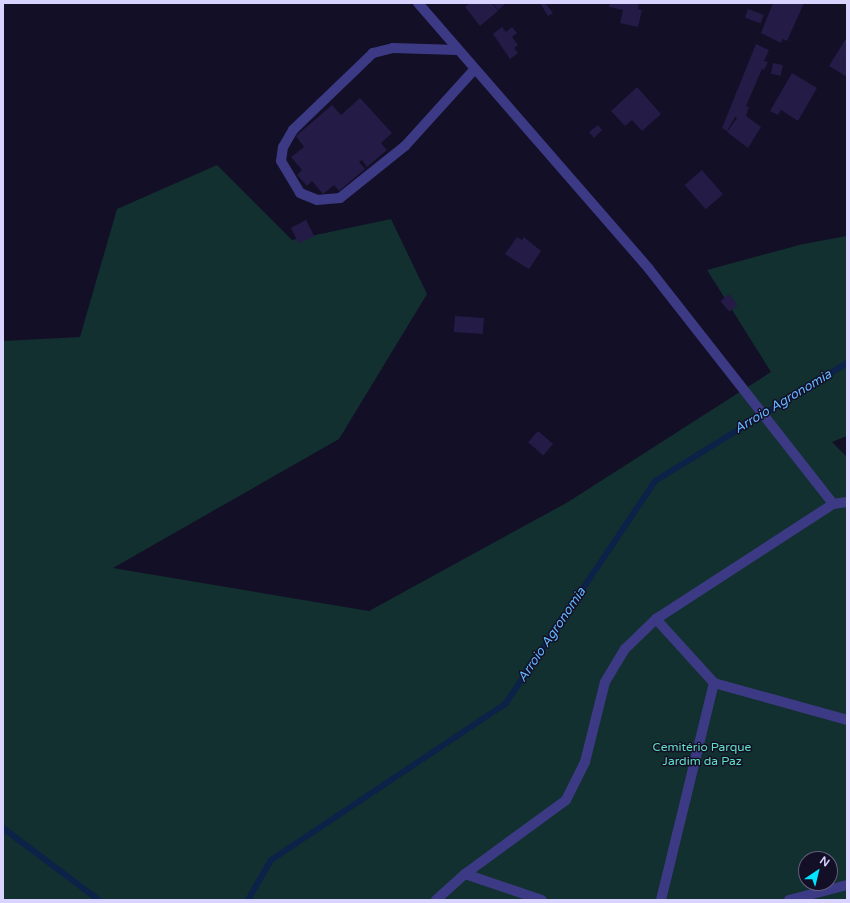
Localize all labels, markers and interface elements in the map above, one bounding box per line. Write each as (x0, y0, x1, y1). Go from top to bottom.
water label: Arroio Agronomia (732, 367, 834, 437)
water label: Arroio Agronomia (515, 585, 589, 685)
park label: Cemitério Parque Jardim da Paz (653, 741, 751, 769)
north arrow (798, 851, 838, 891)
text: N (817, 854, 832, 869)

